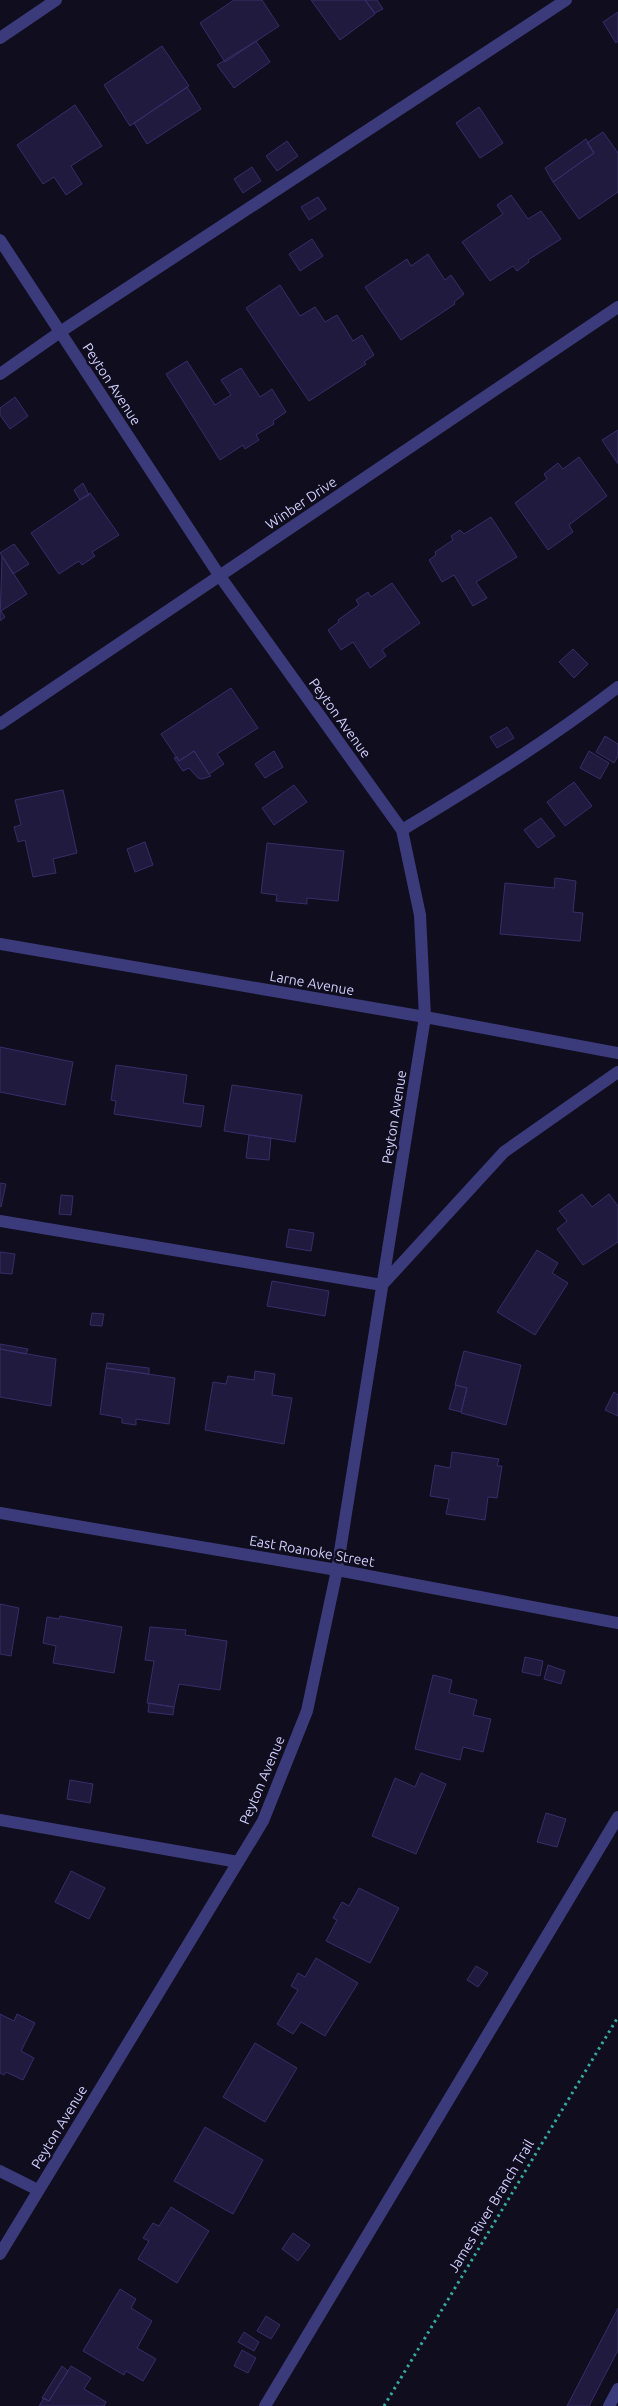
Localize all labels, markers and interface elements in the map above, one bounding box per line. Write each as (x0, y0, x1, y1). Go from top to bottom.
street label: Peyton Avenue (80, 340, 144, 428)
street label: Winber Drive (262, 473, 340, 533)
street label: Peyton Avenue (306, 675, 374, 761)
street label: Larne Avenue (268, 968, 356, 998)
street label: Peyton Avenue (379, 1069, 409, 1165)
street label: East Roanoke Street (248, 1532, 376, 1570)
street label: Peyton Avenue (236, 1733, 288, 1827)
street label: Peyton Avenue (28, 2082, 90, 2172)
street label: James River Branch Trail (445, 2136, 537, 2275)

